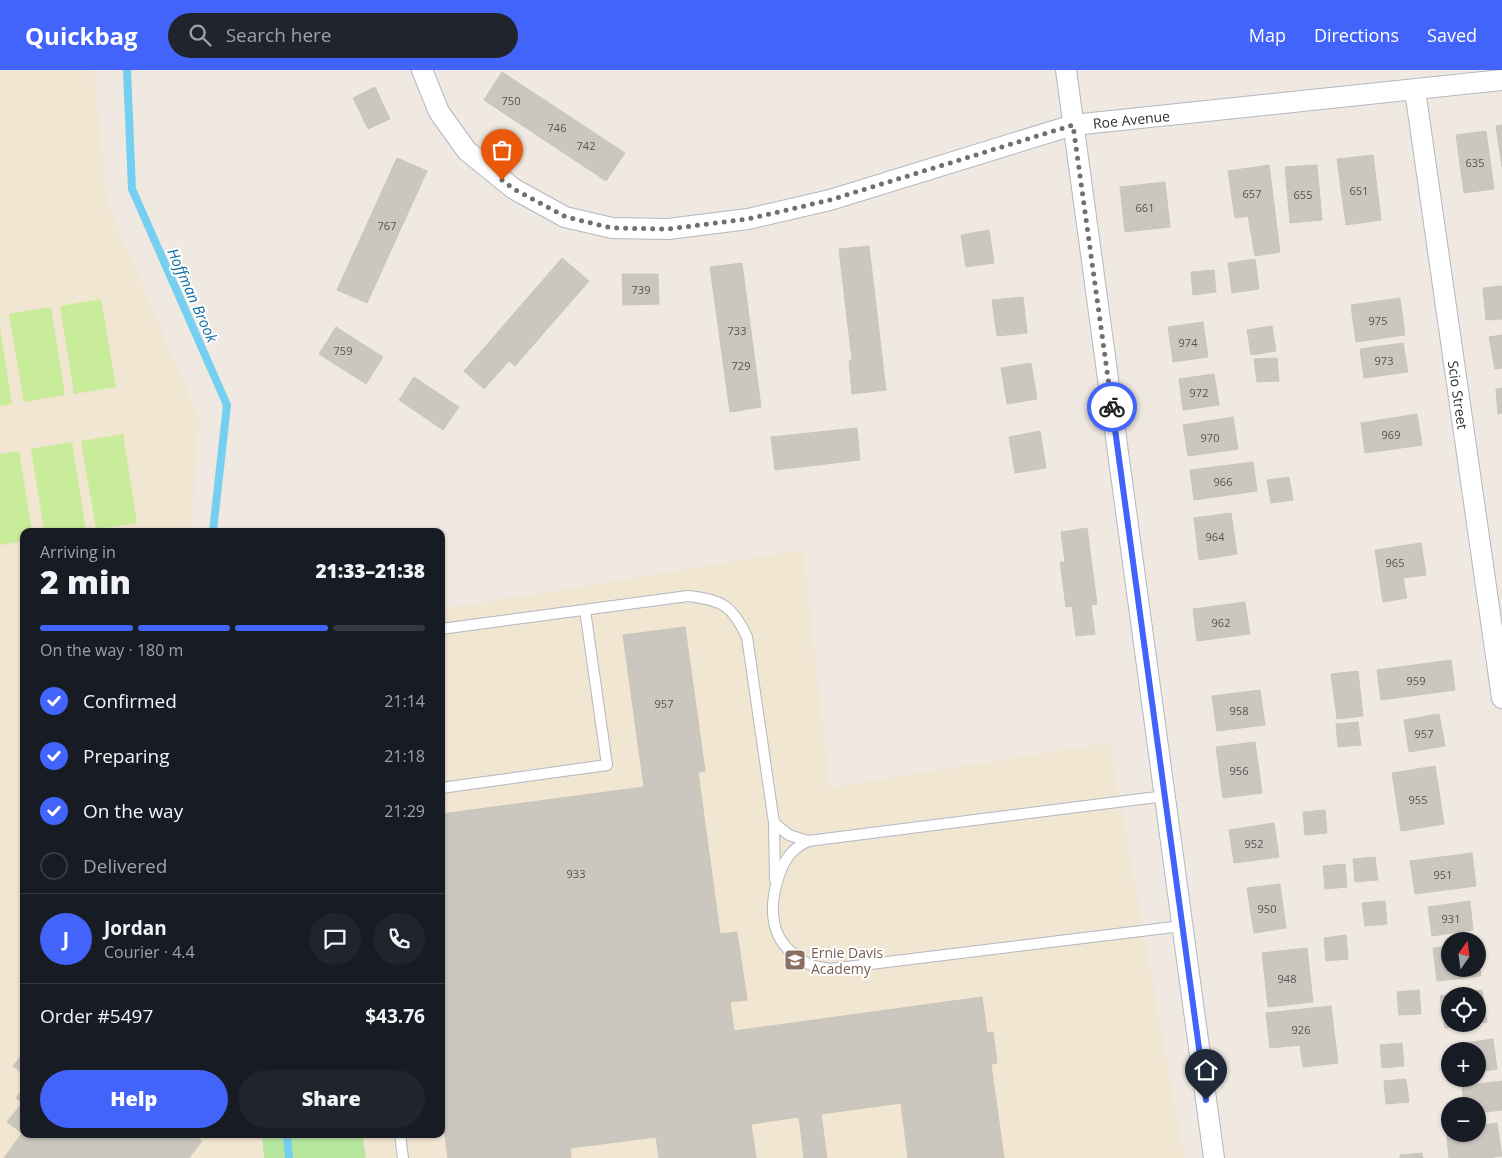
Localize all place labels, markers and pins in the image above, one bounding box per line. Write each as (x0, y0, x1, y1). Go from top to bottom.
pin (481, 129, 523, 180)
place label: Ernie Davis Academy (811, 943, 884, 978)
school or university icon: Ernie Davis Academy (783, 948, 807, 972)
pin (1185, 1049, 1227, 1100)

